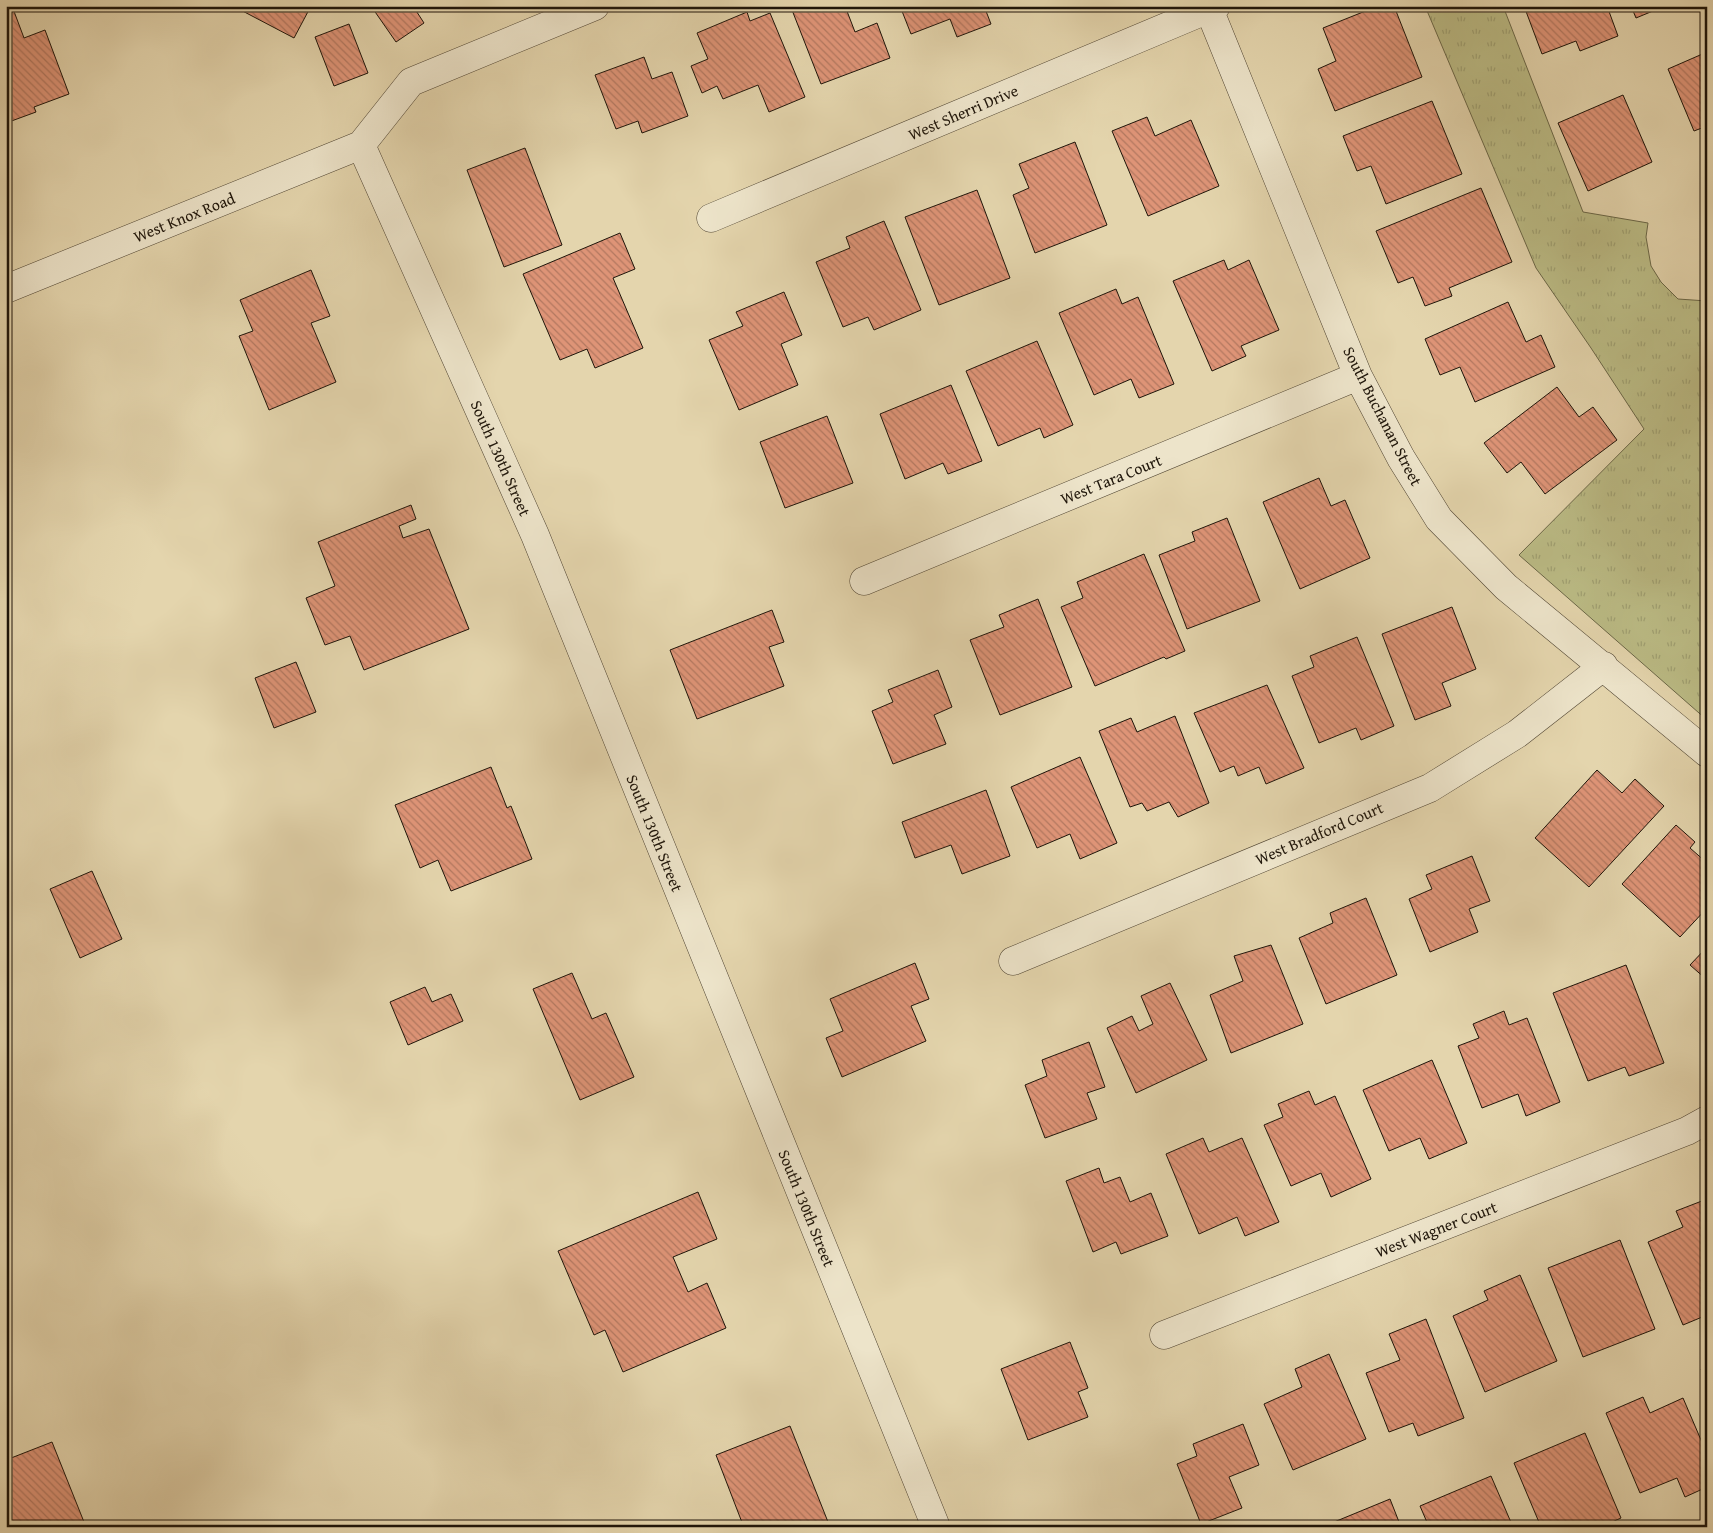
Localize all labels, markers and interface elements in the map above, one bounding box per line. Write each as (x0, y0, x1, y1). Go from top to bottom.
street label: West Sherri Drive (904, 78, 1022, 146)
street label: West Knox Road (130, 186, 239, 248)
street label: South Buchanan Street (1337, 342, 1429, 490)
street label: South 130th Street (465, 396, 537, 520)
street label: West Tara Court (1057, 448, 1166, 510)
street label: South 130th Street (621, 771, 690, 896)
street label: West Bradford Court (1251, 795, 1387, 871)
street label: South 130th Street (773, 1146, 842, 1271)
street label: West Wagner Court (1372, 1195, 1501, 1263)

